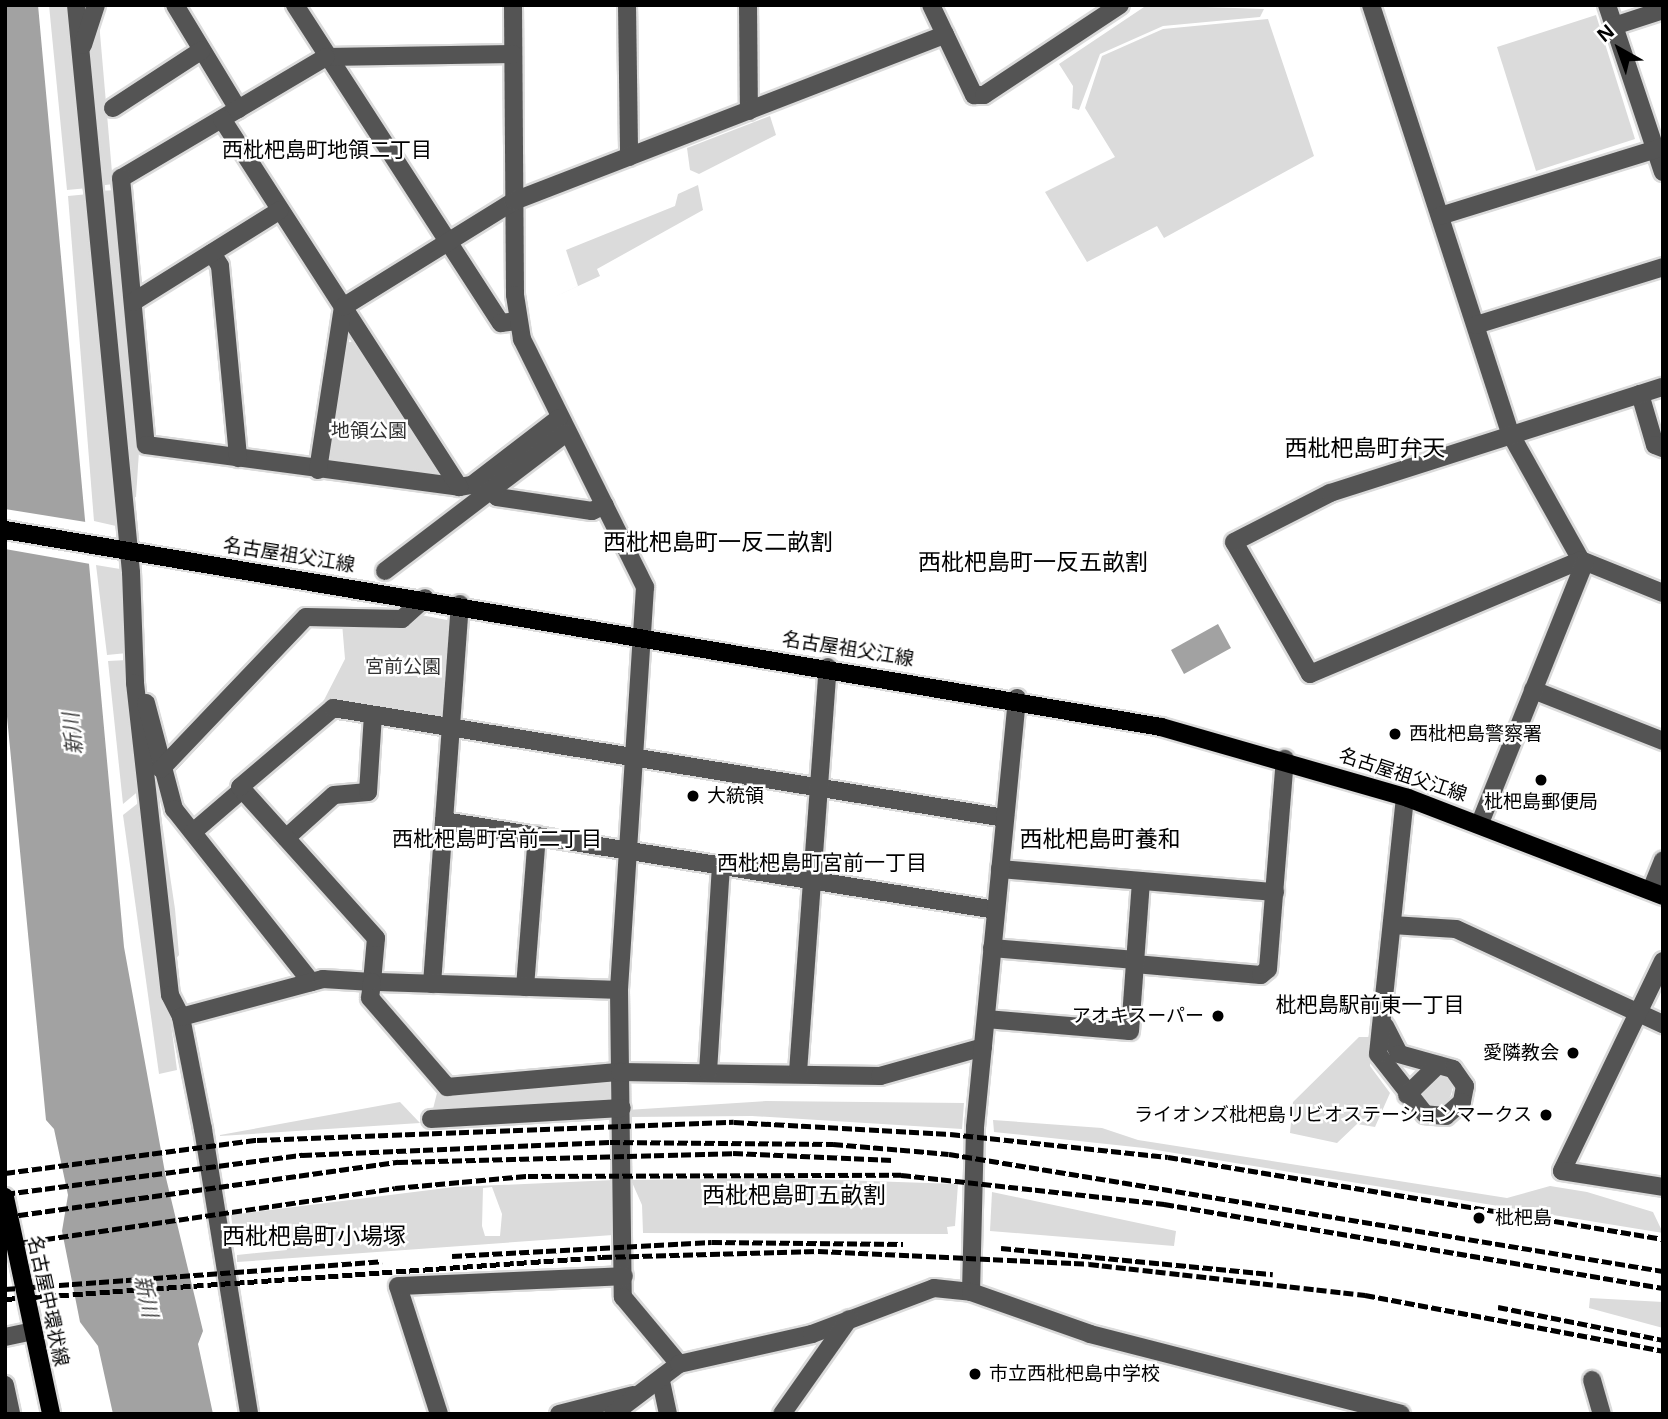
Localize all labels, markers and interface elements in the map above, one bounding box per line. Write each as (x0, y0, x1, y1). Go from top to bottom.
north arrow (1584, 14, 1654, 84)
text: N (1591, 18, 1620, 48)
district label: 西枇杷島町地領二丁目 (222, 136, 432, 162)
park label: 地領公園 (331, 420, 407, 442)
district label: 西枇杷島町弁天 (1285, 433, 1445, 461)
district label: 西枇杷島町一反二畝割 (603, 527, 833, 555)
street label: 名古屋祖父江線 (222, 533, 356, 577)
district label: 西枇杷島町一反五畝割 (918, 547, 1148, 575)
street label: 名古屋祖父江線 (781, 627, 915, 671)
park label: 宮前公園 (365, 656, 441, 678)
water label: 新川 (57, 712, 87, 756)
place label: 西枇杷島警察署 (1409, 723, 1542, 745)
marker: 西枇杷島警察署 (1387, 726, 1403, 742)
street label: 名古屋祖父江線 (1336, 744, 1470, 806)
marker: 枇杷島郵便局 (1533, 772, 1549, 788)
place label: 大統領 (707, 785, 764, 807)
marker: 大統領 (685, 788, 701, 804)
place label: 枇杷島郵便局 (1484, 791, 1598, 813)
district label: 西枇杷島町養和 (1020, 824, 1180, 852)
district label: 西枇杷島町宮前二丁目 (392, 825, 602, 851)
district label: 西枇杷島町宮前一丁目 (717, 849, 927, 875)
district label: 枇杷島駅前東一丁目 (1276, 991, 1464, 1017)
place label: アオキスーパー (1071, 1005, 1204, 1027)
marker: アオキスーパー (1210, 1008, 1226, 1024)
place label: 愛隣教会 (1483, 1042, 1559, 1064)
marker: 愛隣教会 (1565, 1045, 1581, 1061)
place label: ライオンズ枇杷島リビオステーションマークス (1133, 1104, 1532, 1126)
marker: ライオンズ枇杷島リビオステーションマークス (1538, 1107, 1554, 1123)
district label: 西枇杷島町五畝割 (702, 1180, 886, 1208)
place label: 枇杷島 (1495, 1207, 1552, 1229)
marker: 枇杷島 (1469, 1208, 1489, 1228)
district label: 西枇杷島町小場塚 (222, 1221, 406, 1249)
street label: 名古屋中環状線 (23, 1234, 73, 1368)
water label: 新川 (130, 1273, 164, 1319)
place label: 市立西枇杷島中学校 (989, 1363, 1160, 1385)
marker: 市立西枇杷島中学校 (967, 1366, 983, 1382)

